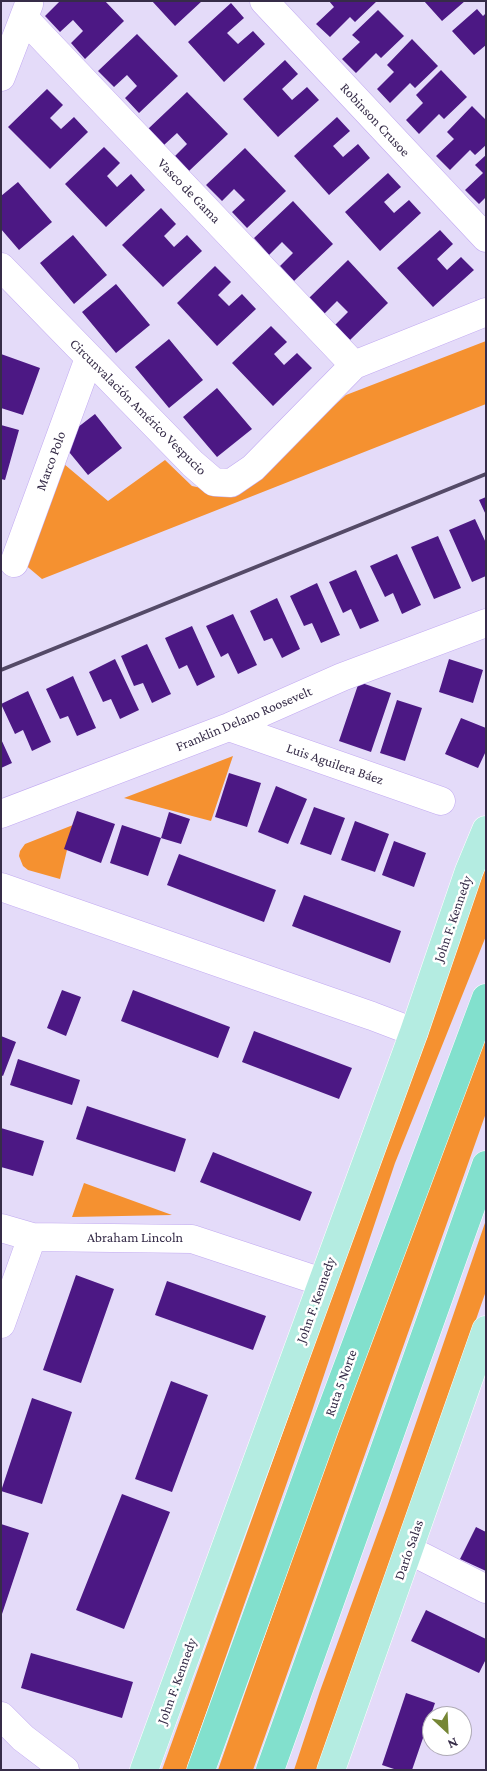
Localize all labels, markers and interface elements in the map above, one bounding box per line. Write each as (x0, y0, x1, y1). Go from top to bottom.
street label: Robinson Crusoe (337, 80, 413, 160)
street label: Vasco de Gama (154, 155, 224, 227)
street label: Circunvalación Américo Vespucio (66, 335, 210, 479)
street label: Marco Polo (32, 429, 70, 493)
street label: Franklin Delano Roosevelt (173, 683, 315, 755)
street label: Luis Aguilera Báez (284, 740, 386, 788)
street label: John F. Kennedy (430, 874, 476, 964)
street label: Abraham Lincoln (87, 1230, 183, 1246)
street label: John F. Kennedy (293, 1255, 339, 1345)
street label: Ruta 5 Norte (321, 1347, 361, 1419)
street label: Darío Salas (391, 1518, 427, 1582)
street label: John F. Kennedy (154, 1636, 200, 1726)
north arrow (422, 1706, 472, 1756)
text: N (445, 1734, 461, 1753)

